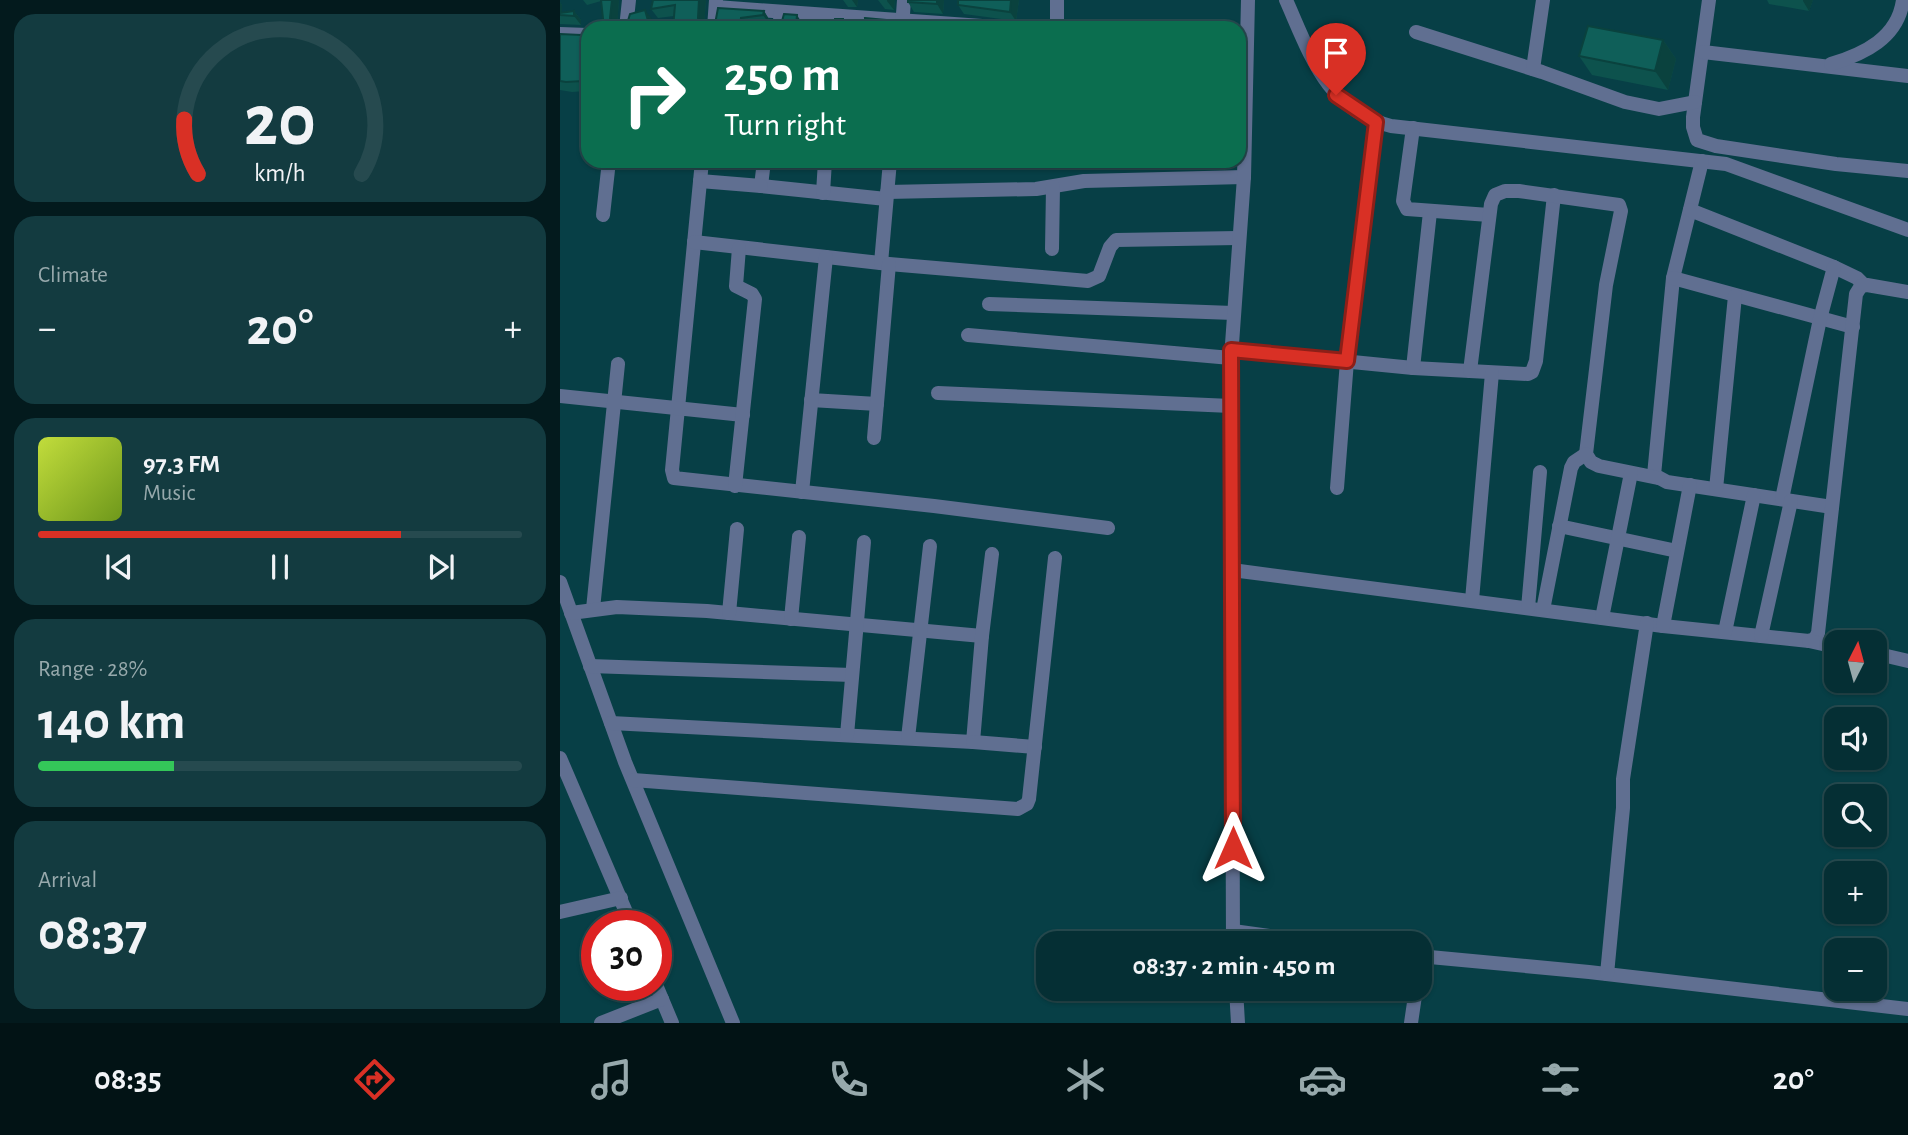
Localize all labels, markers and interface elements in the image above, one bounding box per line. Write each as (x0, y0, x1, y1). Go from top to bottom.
pin (1306, 23, 1366, 95)
icon: arrive (1317, 34, 1355, 72)
icon: right (609, 49, 700, 140)
text: 250 m (724, 51, 841, 100)
text: 20 (244, 86, 316, 159)
text: Turn right (724, 109, 846, 141)
text: km/h (254, 161, 306, 186)
text: Climate (38, 264, 108, 287)
text: 20° (247, 302, 313, 354)
text: − (38, 310, 56, 348)
text: + (504, 310, 522, 348)
text: 97.3 FM (143, 451, 220, 477)
text: Music (143, 482, 195, 505)
icon: previous (100, 548, 138, 586)
icon: pause (261, 548, 299, 586)
icon: next (422, 548, 460, 586)
north arrow (1824, 630, 1886, 693)
map controls (1824, 630, 1887, 1001)
text: Range · 28% (38, 658, 148, 681)
text: 140 km (38, 696, 186, 748)
button: sound (1824, 707, 1887, 770)
button: search (1824, 784, 1887, 847)
position arrow (1196, 811, 1270, 885)
button: + (1824, 861, 1887, 924)
text: Arrival (38, 869, 97, 892)
text: 08:37 (38, 907, 148, 959)
speed limit sign: 30 (581, 910, 672, 1001)
button: − (1824, 938, 1887, 1001)
text: 08:37 · 2 min · 450 m (1133, 953, 1335, 979)
icon: directions (350, 1055, 399, 1104)
icon: music (587, 1055, 636, 1104)
icon: phone (824, 1055, 873, 1104)
icon: climate (1061, 1055, 1110, 1104)
icon: car (1298, 1055, 1347, 1104)
icon: filters (1536, 1055, 1585, 1104)
text: 08:35 (94, 1063, 161, 1095)
text: 20° (1773, 1063, 1814, 1095)

